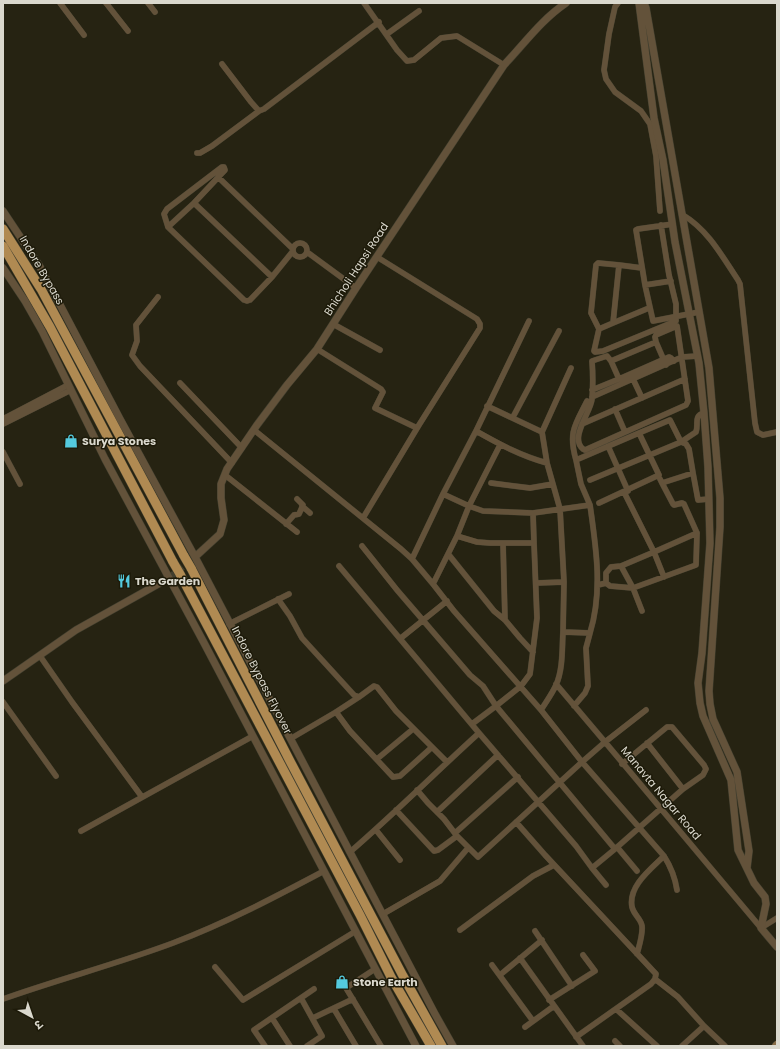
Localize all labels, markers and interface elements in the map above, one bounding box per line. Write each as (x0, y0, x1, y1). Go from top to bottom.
street label: Bhicholi Hapsi Road (320, 219, 392, 319)
street label: Indore Bypass (16, 232, 68, 308)
shop icon: Surya Stones (63, 433, 79, 449)
place label: Surya Stones (82, 433, 156, 449)
restaurant icon: The Garden (116, 573, 132, 589)
place label: The Garden (135, 573, 200, 589)
street label: Indore Bypass Flyover (228, 623, 296, 737)
street label: Manavta Nagar Road (617, 743, 705, 843)
shop icon: Stone Earth (334, 974, 350, 990)
place label: Stone Earth (353, 974, 418, 990)
north arrow (12, 997, 52, 1037)
text: उ (30, 1016, 47, 1033)

